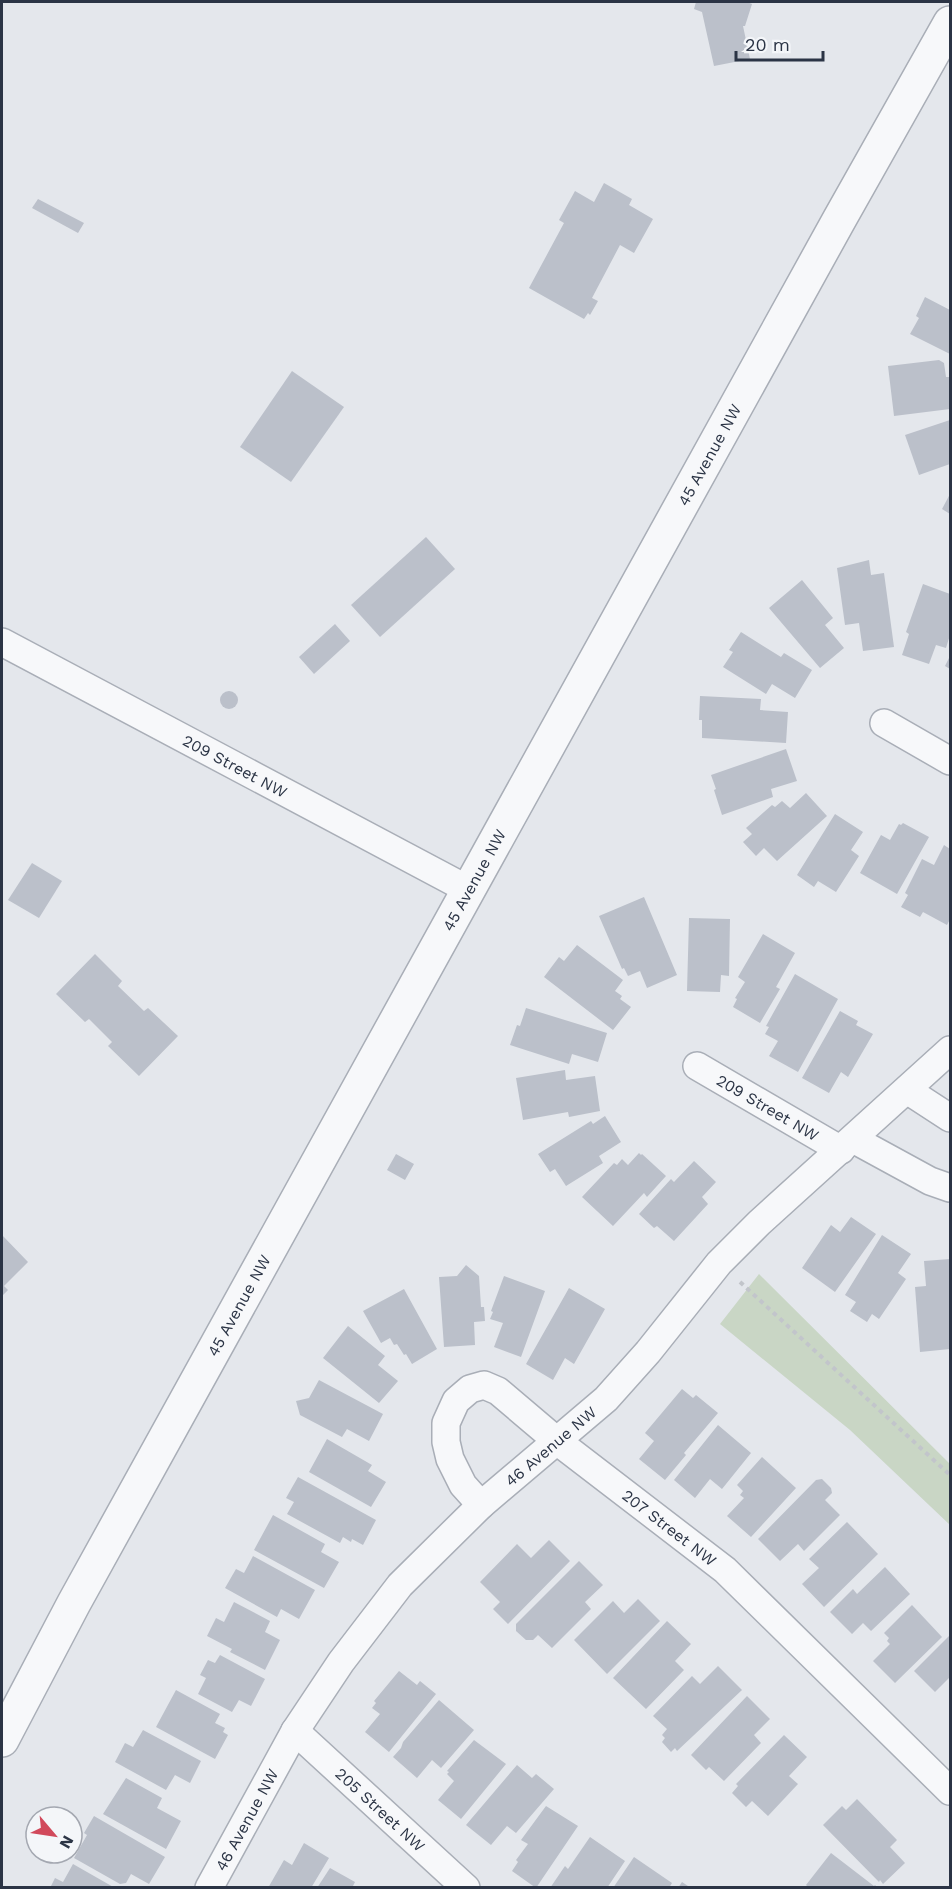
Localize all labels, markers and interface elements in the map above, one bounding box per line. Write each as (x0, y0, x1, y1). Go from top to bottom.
scale bar (736, 24, 823, 62)
text: 20 m (745, 34, 790, 55)
street label: 45 Avenue NW (673, 401, 745, 509)
street label: 209 Street NW (180, 730, 291, 801)
street label: 45 Avenue NW (438, 826, 510, 934)
street label: 209 Street NW (713, 1070, 822, 1145)
street label: 45 Avenue NW (203, 1251, 274, 1359)
street label: 46 Avenue NW (501, 1402, 600, 1490)
street label: 207 Street NW (619, 1485, 720, 1570)
street label: 205 Street NW (332, 1764, 429, 1855)
street label: 46 Avenue NW (211, 1765, 282, 1874)
north arrow (24, 1805, 84, 1865)
text: N (55, 1832, 78, 1852)

